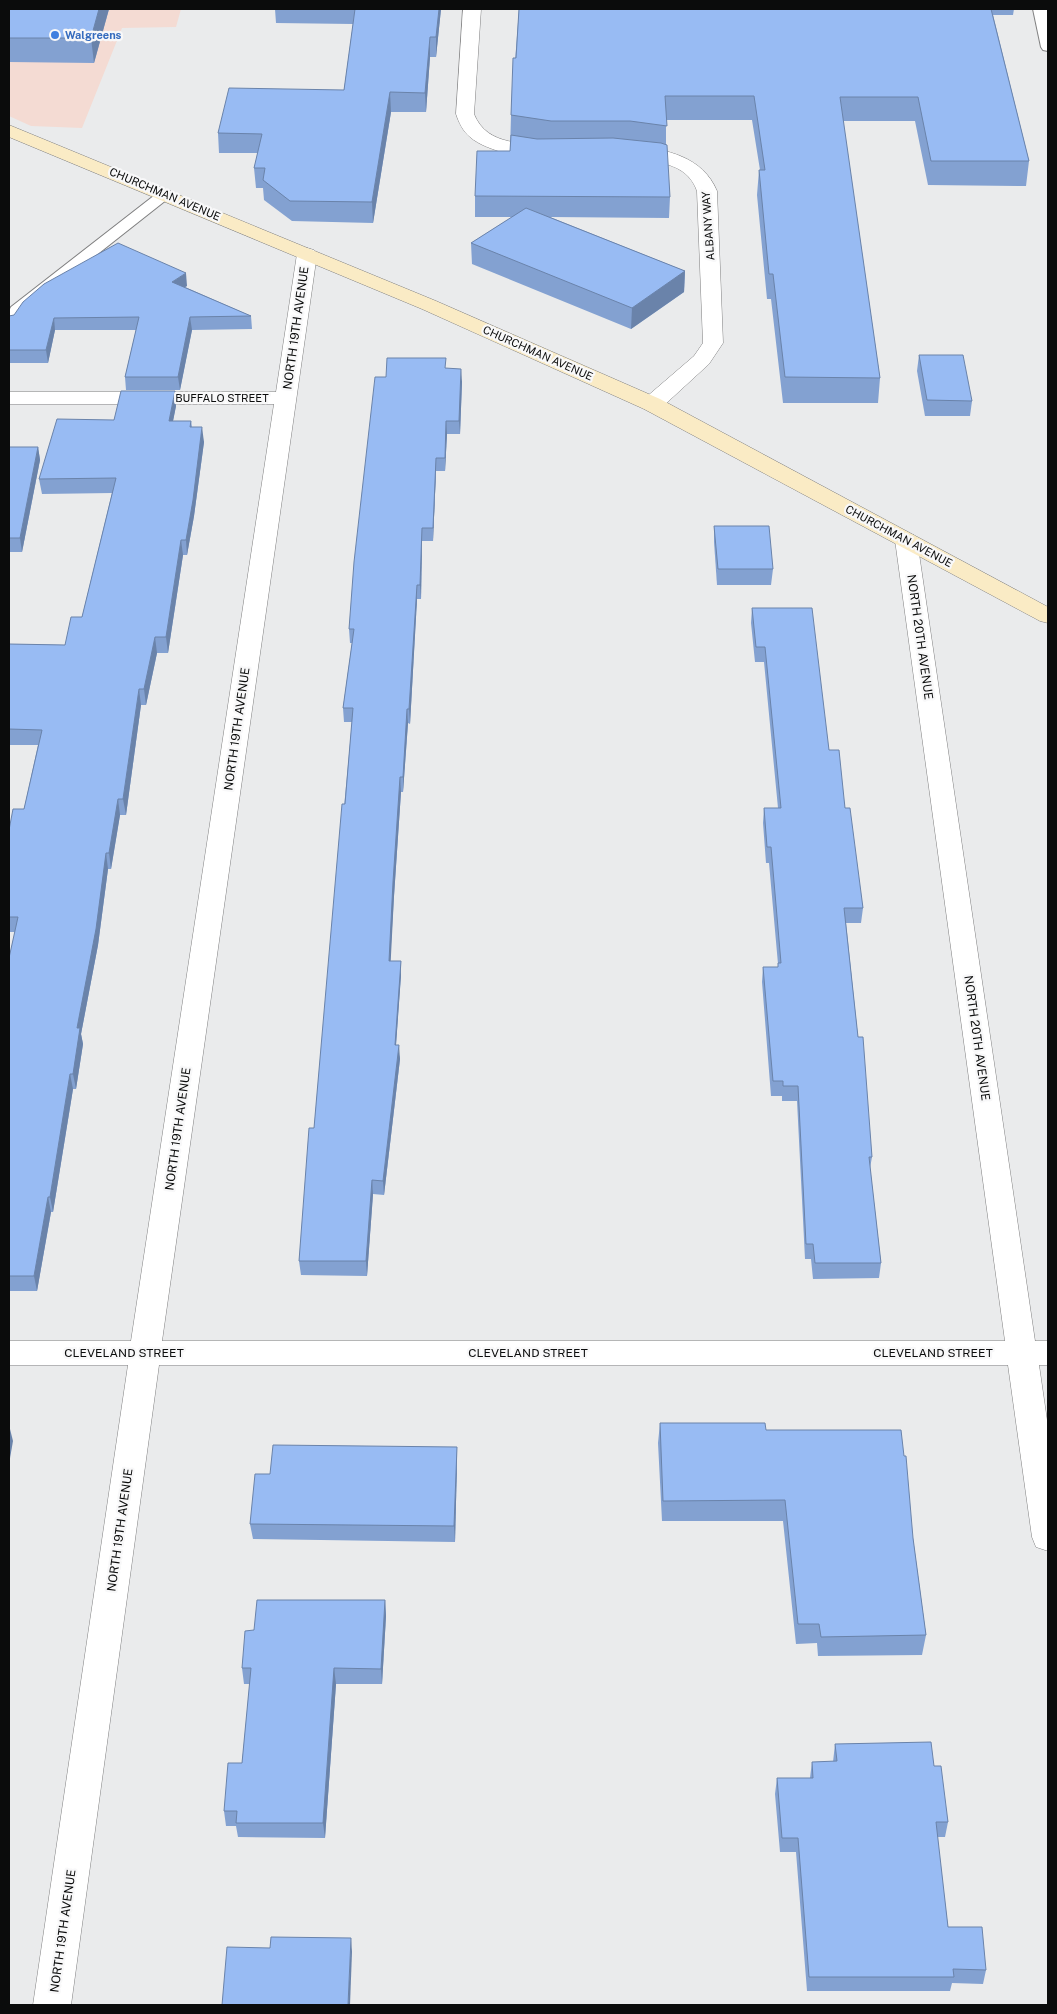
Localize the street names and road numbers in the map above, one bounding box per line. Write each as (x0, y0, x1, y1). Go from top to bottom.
street label: CHURCHMAN AVENUE (108, 165, 222, 223)
street label: ALBANY WAY (700, 191, 716, 261)
street label: NORTH 19TH AVENUE (280, 265, 312, 391)
street label: CHURCHMAN AVENUE (481, 323, 595, 383)
street label: BUFFALO STREET (175, 392, 269, 404)
street label: CHURCHMAN AVENUE (844, 503, 955, 569)
street label: NORTH 20TH AVENUE (904, 573, 936, 701)
street label: NORTH 19TH AVENUE (221, 666, 253, 792)
street label: NORTH 20TH AVENUE (961, 974, 993, 1102)
street label: NORTH 19TH AVENUE (162, 1066, 194, 1192)
street label: CLEVELAND STREET (64, 1346, 184, 1360)
street label: CLEVELAND STREET (468, 1346, 588, 1360)
street label: CLEVELAND STREET (873, 1346, 993, 1360)
street label: NORTH 19TH AVENUE (104, 1467, 136, 1593)
street label: NORTH 19TH AVENUE (47, 1868, 79, 1994)

